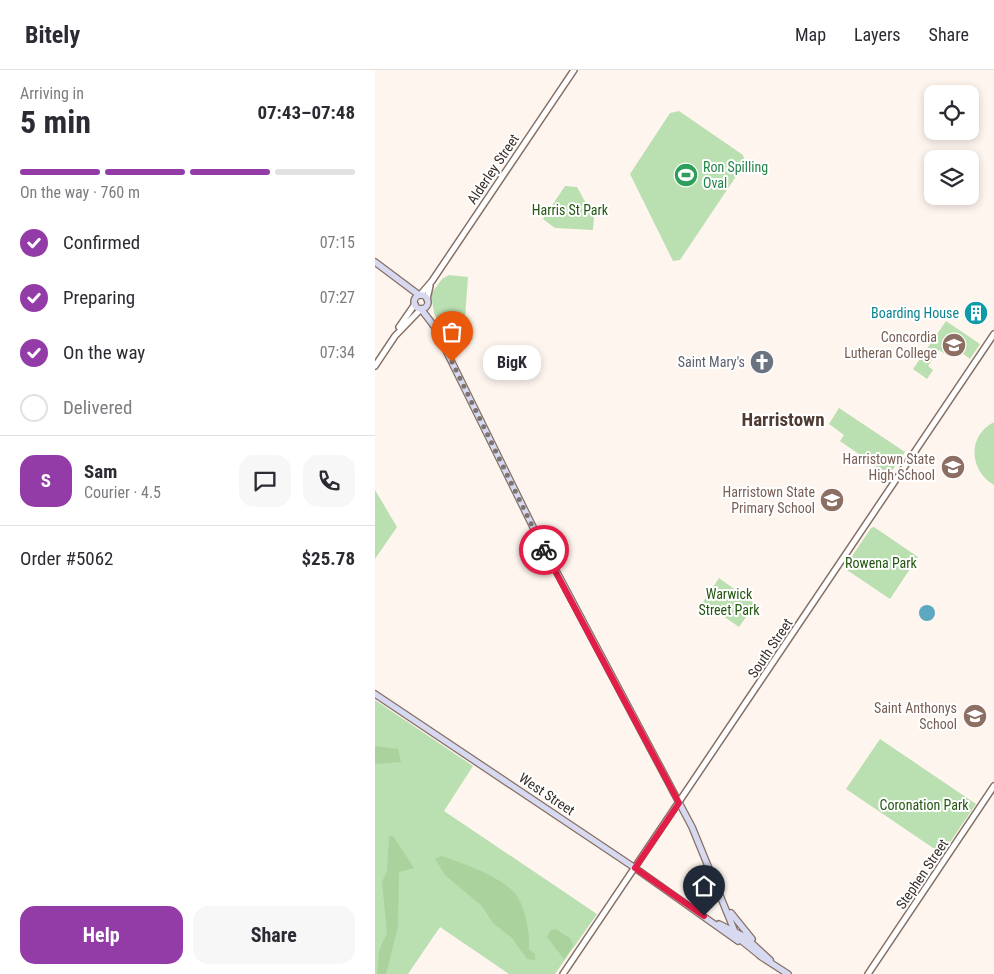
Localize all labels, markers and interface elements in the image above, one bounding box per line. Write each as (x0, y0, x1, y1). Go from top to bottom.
text: Bitely (25, 21, 80, 49)
text: Map (795, 24, 826, 45)
text: Layers (854, 24, 901, 45)
text: Share (929, 24, 969, 45)
text: Arriving in (20, 84, 84, 103)
map controls (924, 85, 979, 205)
button: locate (924, 85, 979, 140)
text: 07:43–07:48 (257, 101, 355, 124)
text: 5 min (20, 103, 91, 141)
street label: Alderley Street (464, 131, 522, 207)
button: layers (924, 150, 979, 205)
place label: Ron Spilling Oval (703, 159, 768, 191)
sports icon: Ron Spilling Oval (673, 162, 699, 188)
text: On the way · 760 m (20, 183, 140, 202)
park label: Harris St Park (532, 202, 609, 218)
icon: check (20, 229, 48, 257)
text: Confirmed (63, 231, 140, 254)
text: 07:15 (320, 233, 355, 252)
icon: check (20, 284, 48, 312)
text: Preparing (63, 286, 135, 309)
text: 07:27 (320, 288, 355, 307)
building icon: Boarding House (963, 300, 989, 326)
place label: Boarding House (871, 305, 959, 321)
pin (431, 311, 473, 362)
icon: bag (438, 318, 466, 346)
place label: Concordia Lutheran College (844, 329, 937, 361)
school or university icon: Concordia Lutheran College (941, 332, 967, 358)
icon: check (20, 339, 48, 367)
text: On the way (63, 341, 145, 364)
text: 07:34 (320, 343, 355, 362)
callout: BigK (482, 344, 539, 380)
church icon: Saint Mary's (749, 349, 775, 375)
text: BigK (497, 353, 527, 372)
place label: Saint Mary's (678, 354, 745, 370)
text: Delivered (63, 396, 132, 419)
district label: Harristown (742, 408, 825, 431)
place label: Harristown State High School (843, 451, 935, 483)
school or university icon: Harristown State High School (940, 454, 966, 480)
button: chat (239, 455, 291, 507)
button: phone (303, 455, 355, 507)
text: Sam (84, 460, 117, 483)
text: S (41, 469, 51, 492)
text: Courier · 4.5 (84, 483, 161, 502)
place label: Harristown State Primary School (723, 484, 815, 516)
school or university icon: Harristown State Primary School (819, 487, 845, 513)
courier (519, 525, 569, 575)
icon: bike (530, 536, 558, 564)
text: Order #5062 (20, 547, 113, 570)
text: $25.78 (301, 547, 355, 570)
park label: Rowena Park (845, 555, 918, 571)
park label: Warwick Street Park (699, 586, 760, 618)
street label: South Street (744, 615, 796, 681)
place label: Saint Anthonys School (874, 700, 957, 732)
school or university icon: Saint Anthonys School (962, 703, 988, 729)
street label: West Street (516, 770, 578, 818)
park label: Coronation Park (880, 797, 969, 813)
street label: Stephen Street (893, 836, 951, 912)
pin (683, 865, 725, 916)
icon: home (690, 872, 718, 900)
button: Help (20, 906, 183, 964)
button: Share (193, 906, 355, 964)

